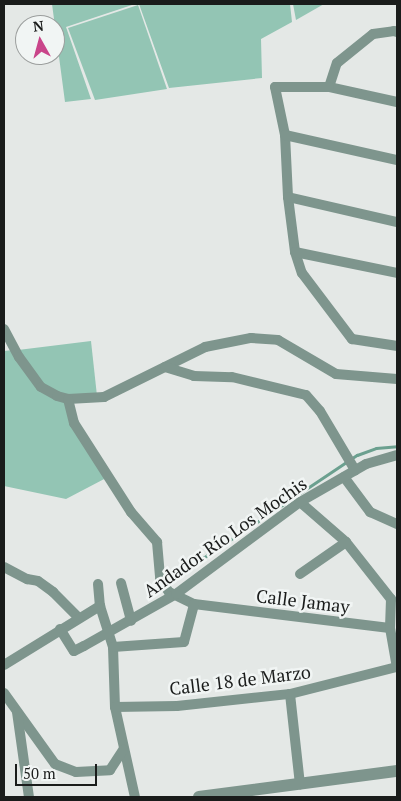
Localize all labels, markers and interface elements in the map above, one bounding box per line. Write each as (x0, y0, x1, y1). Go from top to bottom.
north arrow (15, 15, 65, 65)
text: N (32, 16, 45, 36)
street label: Andador Río Los Mochis (139, 472, 311, 602)
street label: Calle Jamay (255, 585, 351, 617)
street label: Calle 18 de Marzo (168, 661, 312, 699)
scale bar (18, 754, 100, 786)
text: 50 m (23, 763, 56, 783)

